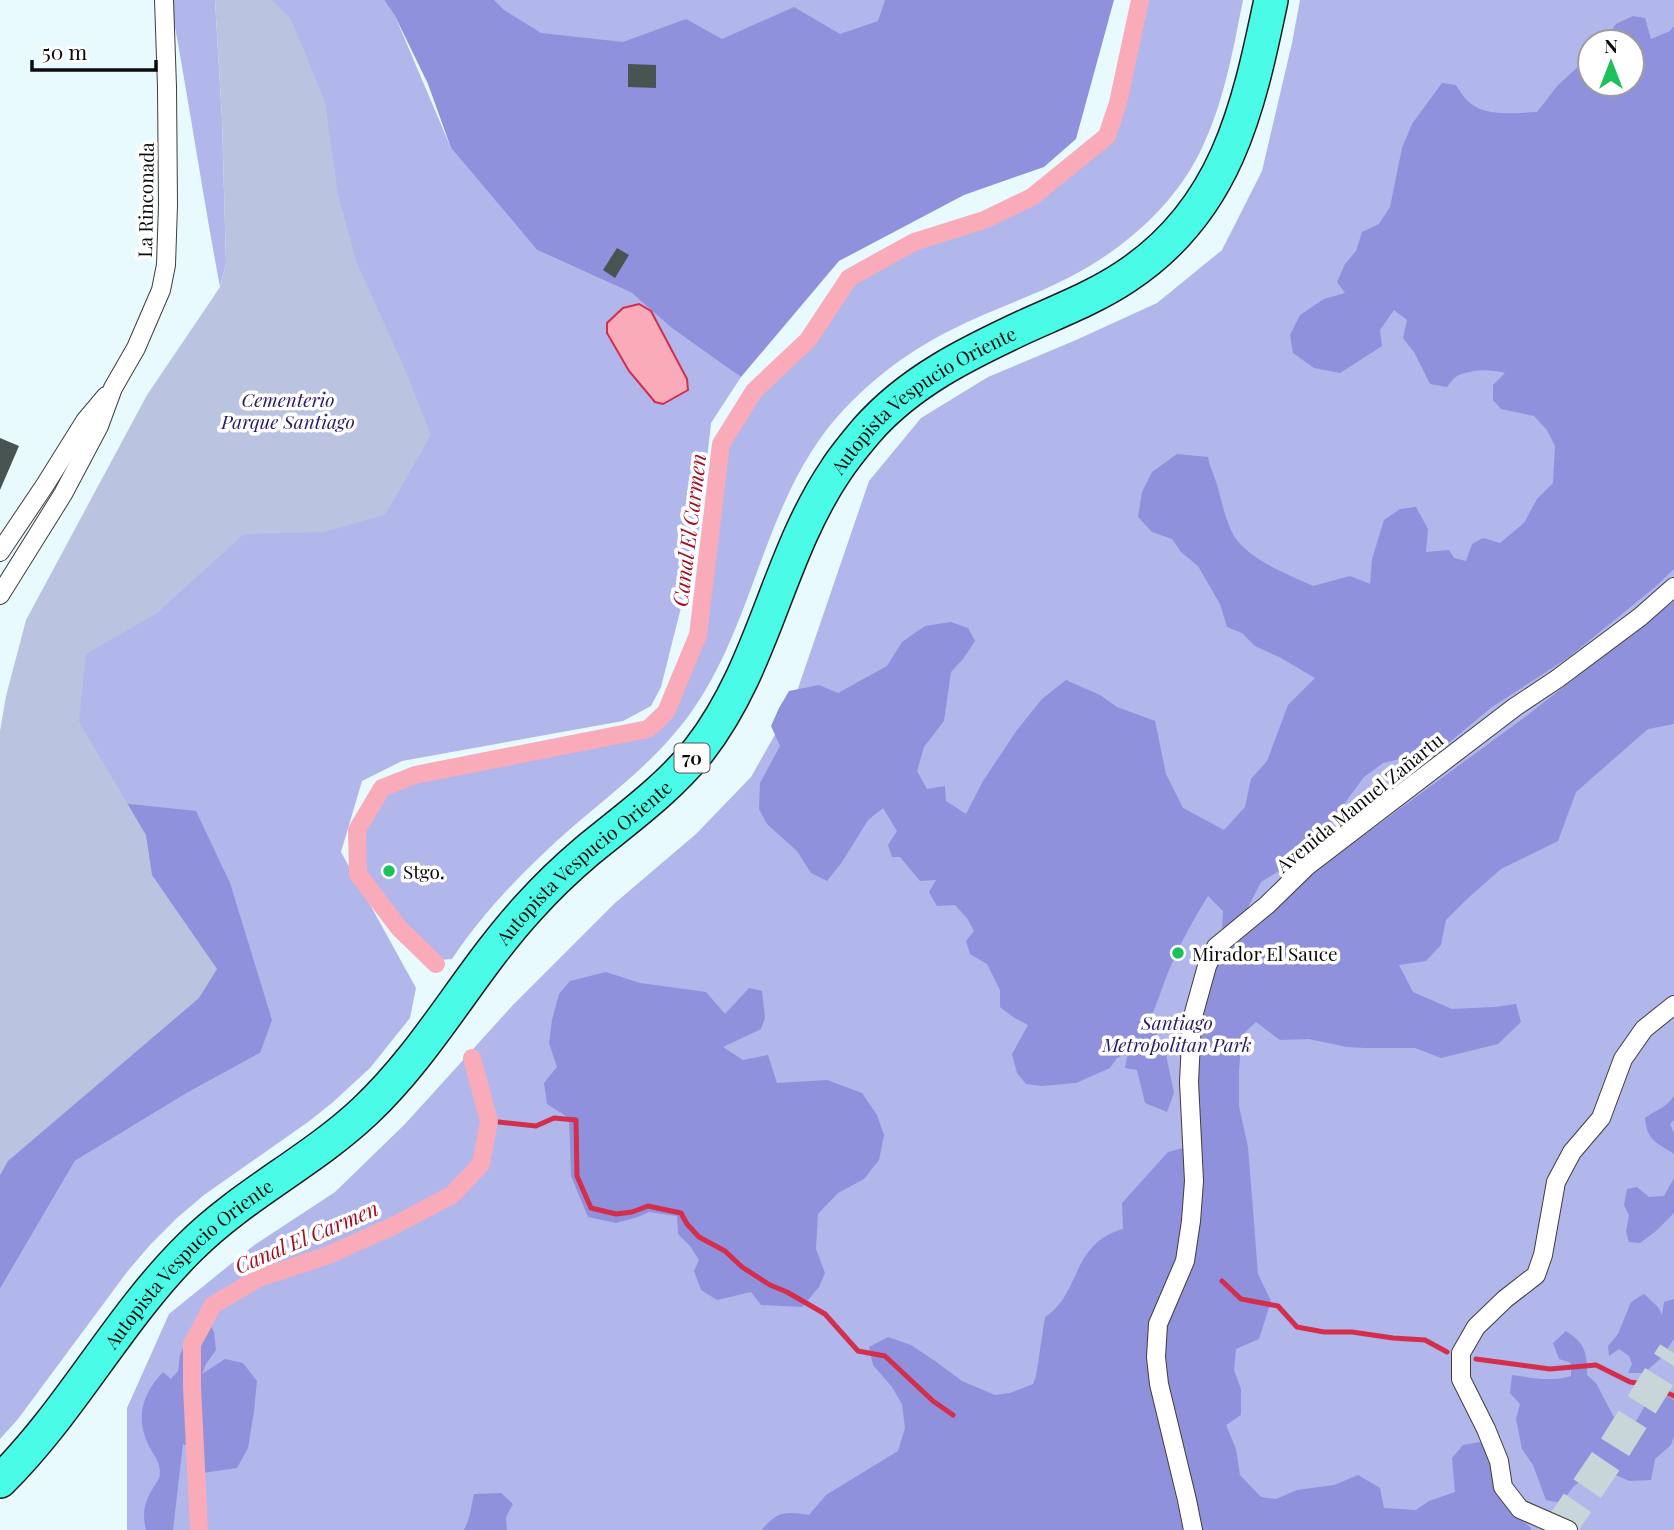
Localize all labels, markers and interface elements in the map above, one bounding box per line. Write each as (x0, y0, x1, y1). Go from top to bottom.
scale bar (32, 28, 156, 72)
north arrow (1576, 28, 1646, 98)
text: N (1604, 32, 1618, 58)
text: 50 m (42, 37, 88, 65)
street label: La Rinconada (131, 142, 159, 258)
street label: Autopista Vespucio Oriente (824, 320, 1020, 480)
park label: Cementerio Parque Santiago (220, 386, 355, 434)
water label: Canal El Carmen (665, 452, 711, 608)
street label: Avenida Manuel Zañartu (1269, 726, 1448, 878)
road number: 70 (674, 744, 710, 772)
street label: Autopista Vespucio Oriente (489, 774, 677, 950)
place label: Stgo. (403, 858, 445, 884)
marker: Stgo. (381, 863, 397, 879)
place label: Mirador El Sauce (1192, 940, 1338, 966)
marker: Mirador El Sauce (1170, 945, 1186, 961)
park label: Santiago Metropolitan Park (1101, 1009, 1252, 1057)
street label: Autopista Vespucio Oriente (97, 1172, 278, 1354)
water label: Canal El Carmen (230, 1193, 382, 1279)

